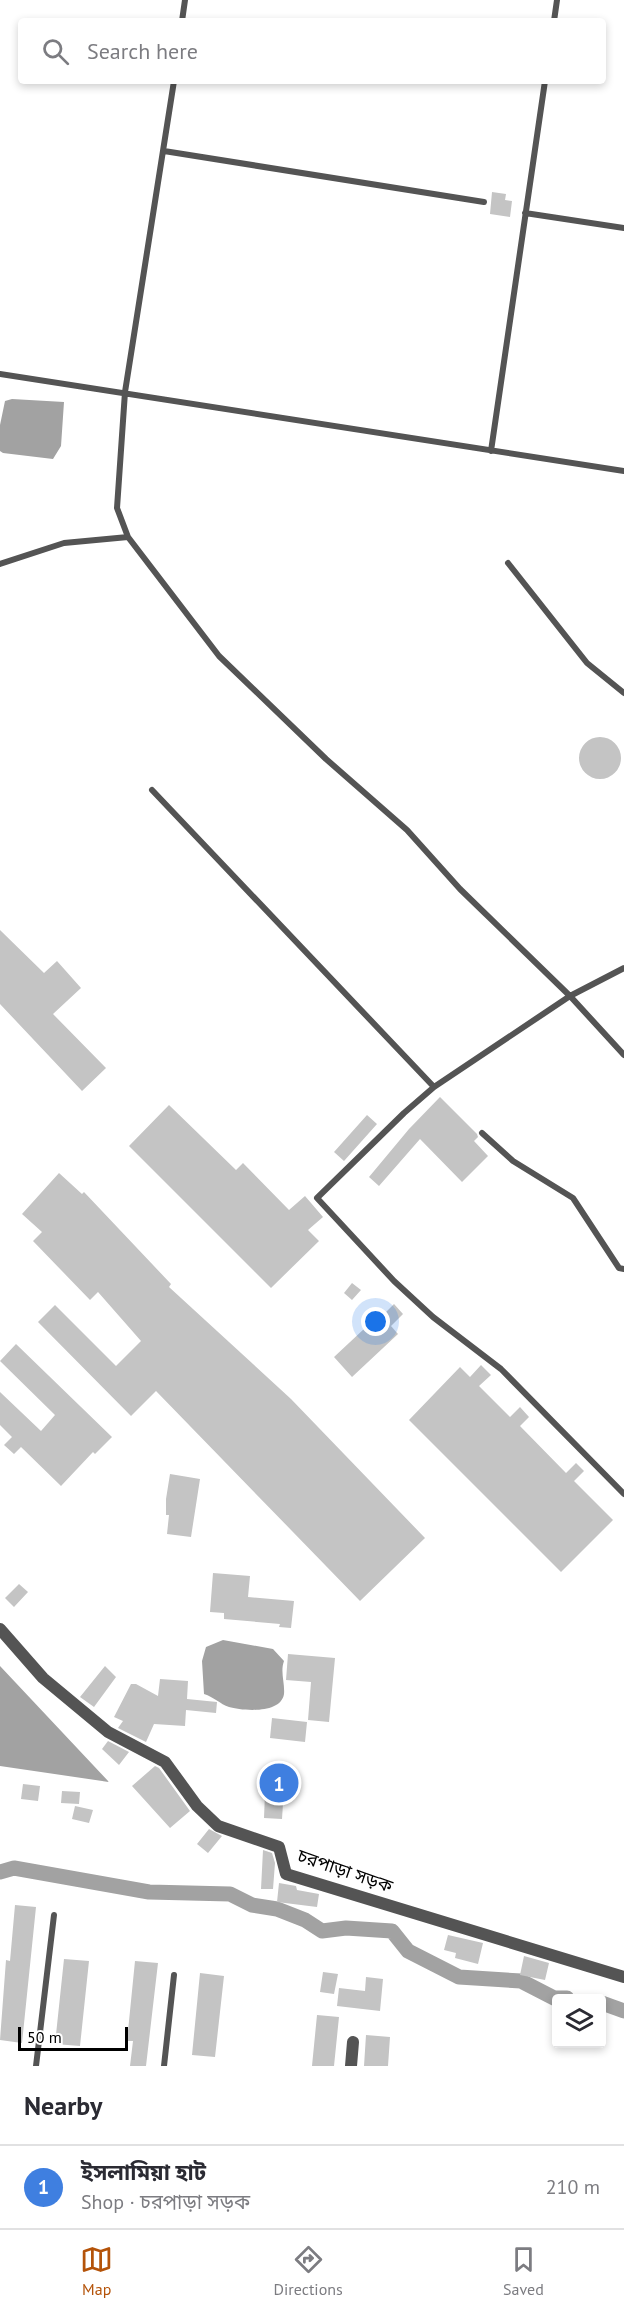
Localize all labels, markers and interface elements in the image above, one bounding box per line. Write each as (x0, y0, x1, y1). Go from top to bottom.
search box (18, 18, 606, 84)
icon: search (39, 35, 72, 68)
text: Search here (87, 37, 198, 65)
your location (361, 1307, 390, 1336)
pin: 1 (260, 1760, 298, 1806)
street label: চরপাড়া সড়ক (294, 1843, 396, 1898)
map controls (552, 1994, 606, 2048)
button: layers (552, 1994, 606, 2048)
scale bar (18, 2024, 128, 2052)
text: 50 m (27, 2027, 62, 2047)
text: Nearby (24, 2089, 102, 2122)
text: ইসলামিয়া হাট (81, 2158, 206, 2186)
text: 1 (38, 2174, 49, 2200)
text: 210 m (546, 2174, 600, 2200)
text: Shop · চরপাড়া সড়ক (81, 2189, 250, 2215)
tab: Map (80, 2243, 113, 2299)
tab: Directions (274, 2243, 343, 2299)
tab: Saved (503, 2243, 544, 2299)

